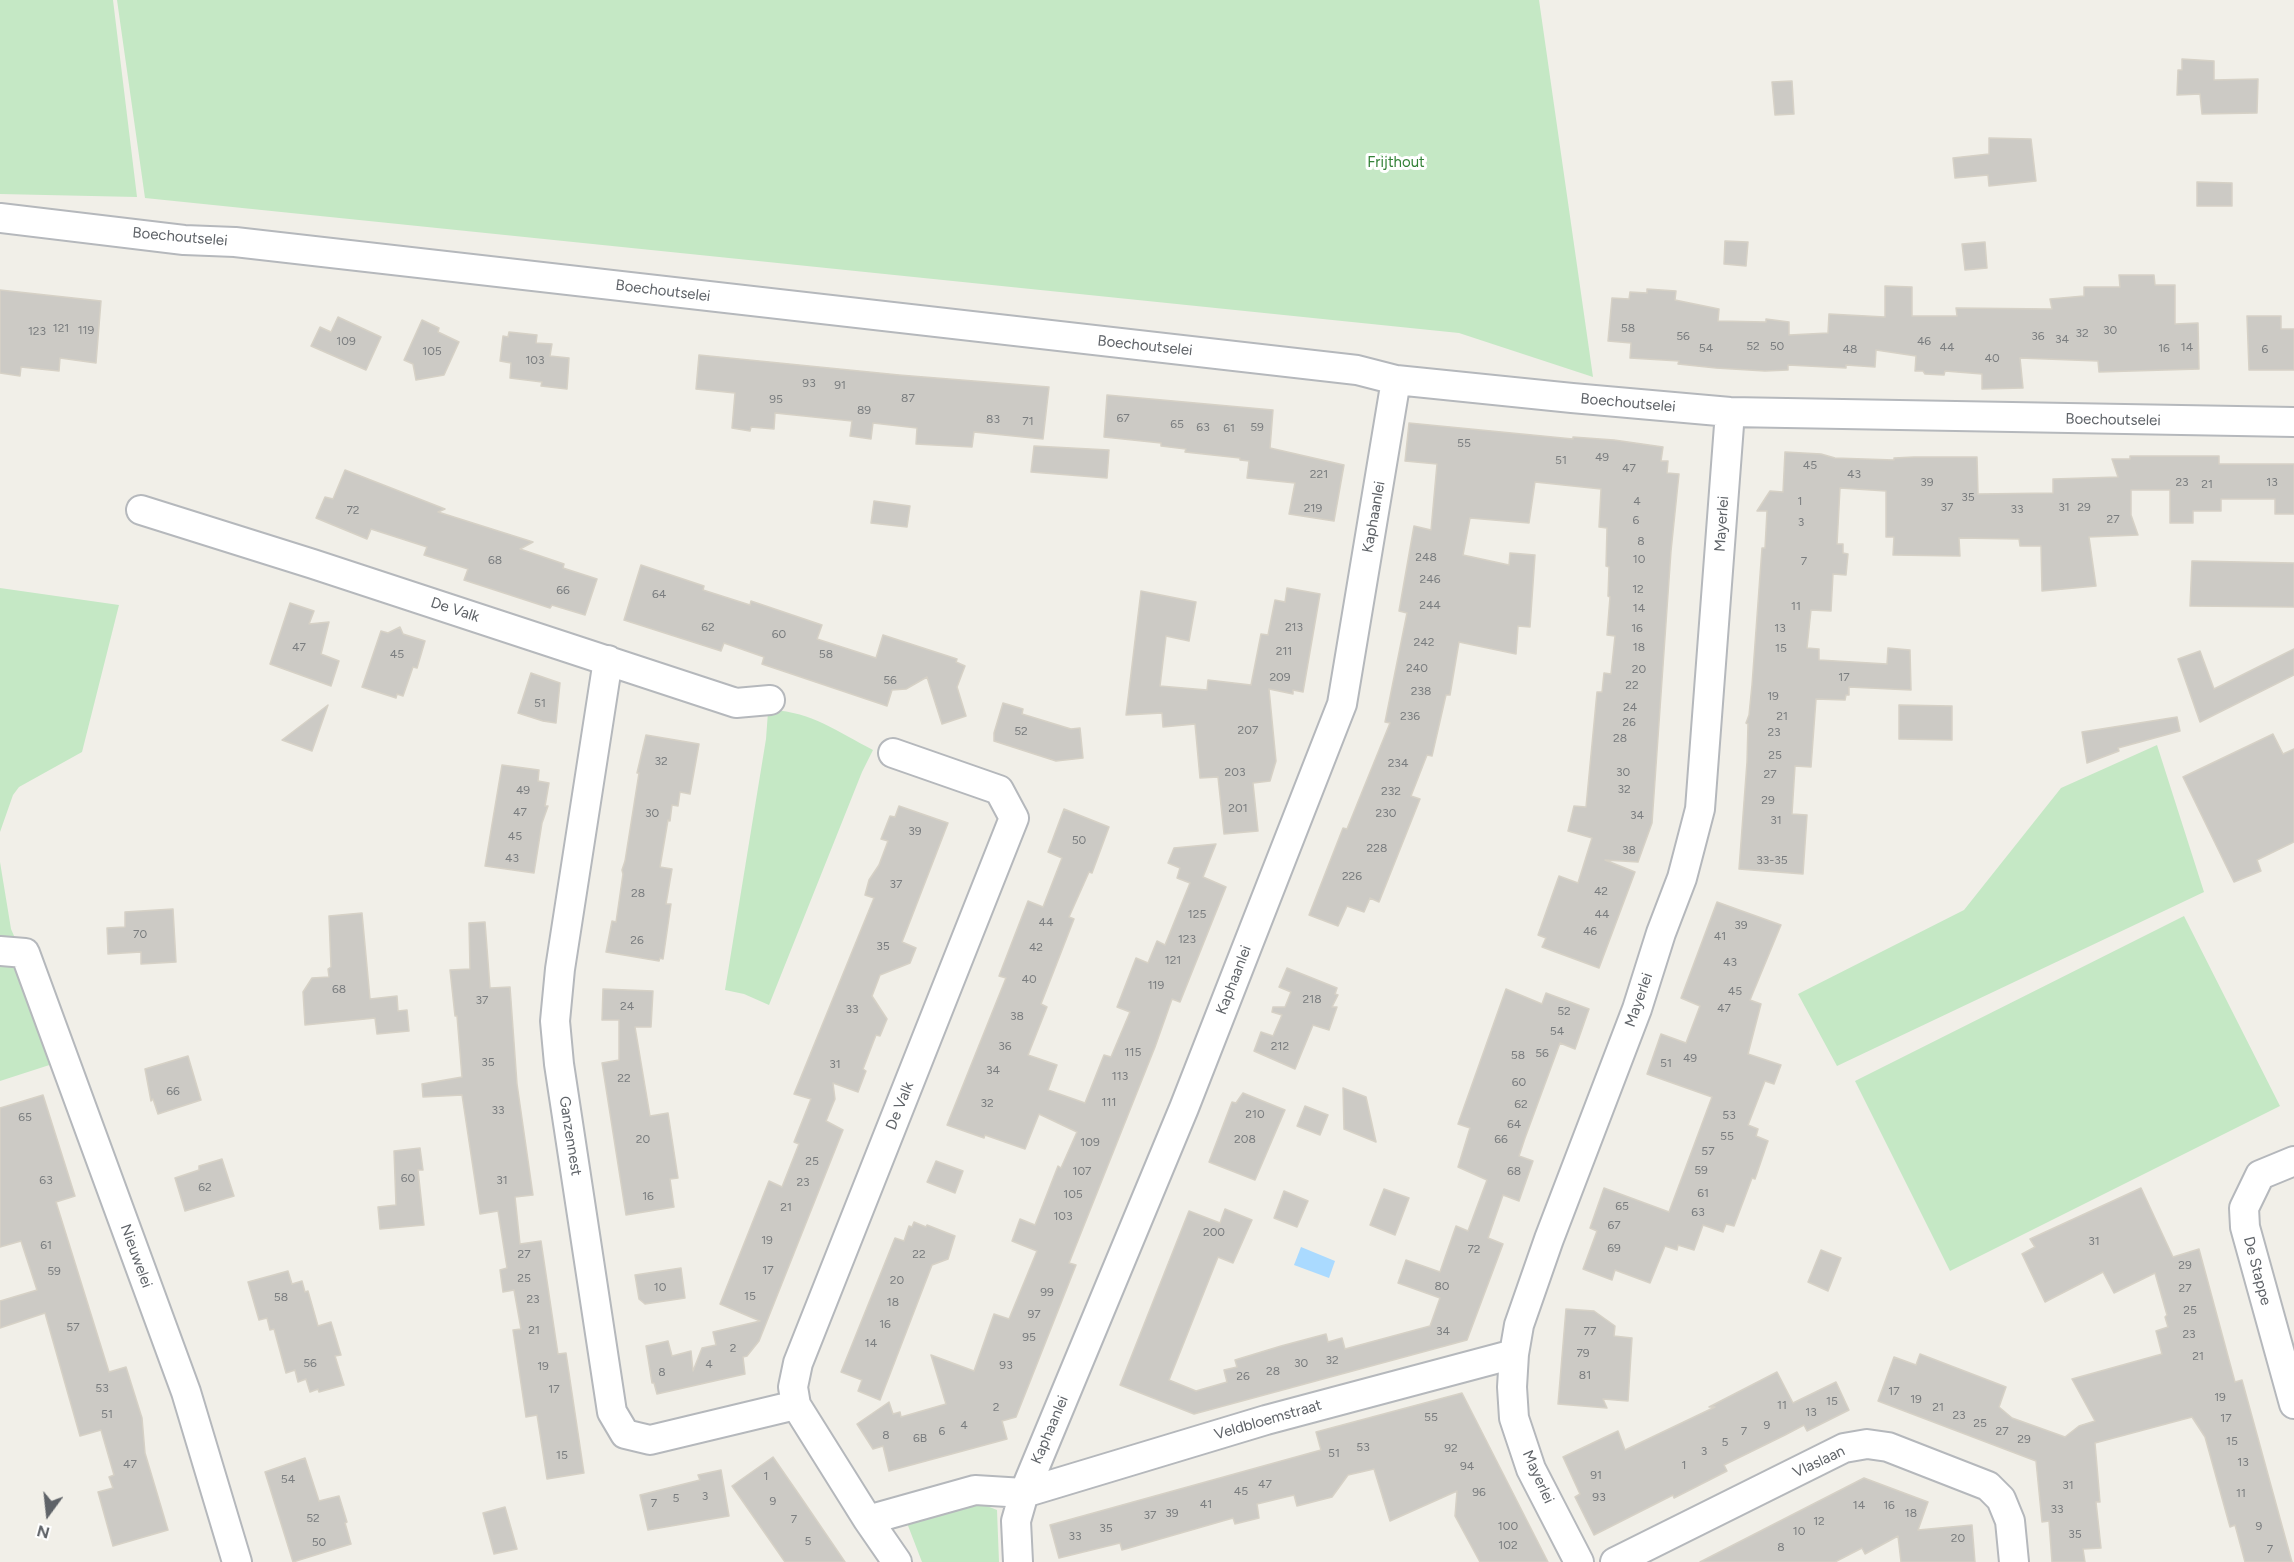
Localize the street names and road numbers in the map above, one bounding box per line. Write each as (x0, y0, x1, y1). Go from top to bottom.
street label: Boechoutselei (132, 224, 228, 250)
street label: Boechoutselei (615, 276, 711, 306)
street label: Boechoutselei (1097, 332, 1193, 360)
street label: Boechoutselei (1580, 390, 1676, 416)
street label: Boechoutselei (2065, 410, 2161, 430)
street label: Kaphaanlei (1359, 480, 1389, 554)
street label: Mayerlei (1711, 495, 1733, 553)
street label: De Valk (428, 594, 482, 626)
street label: Kaphaanlei (1213, 943, 1255, 1017)
street label: Mayerlei (1621, 971, 1657, 1029)
street label: De Valk (882, 1079, 918, 1133)
street label: Ganzennest (555, 1095, 585, 1177)
street label: Nieuwelei (116, 1222, 156, 1290)
street label: De Stappe (2239, 1235, 2275, 1307)
street label: Kaphaanlei (1028, 1393, 1072, 1467)
street label: Veldbloemstraat (1212, 1396, 1324, 1444)
street label: Vlaslaan (1790, 1442, 1848, 1482)
street label: Mayerlei (1518, 1448, 1558, 1506)

